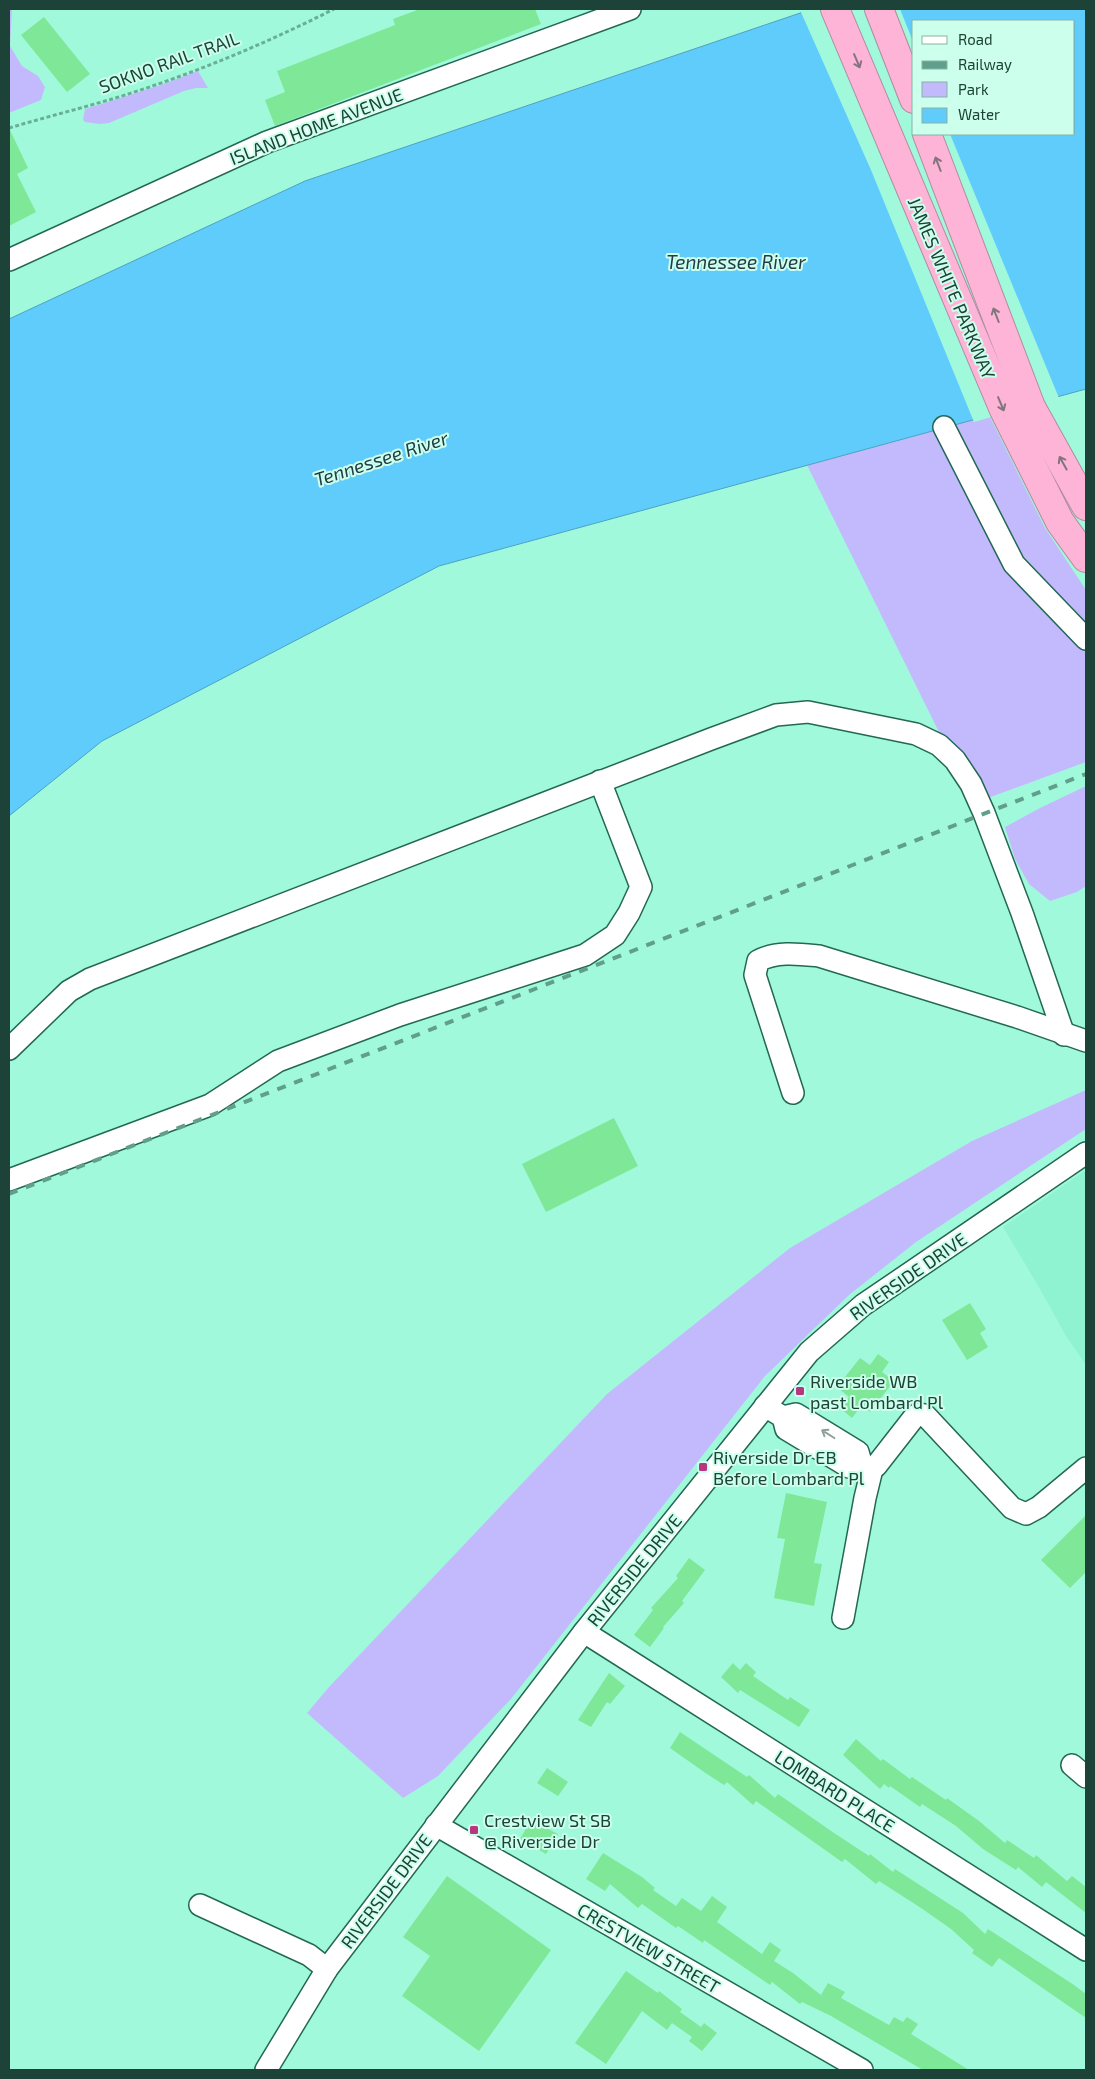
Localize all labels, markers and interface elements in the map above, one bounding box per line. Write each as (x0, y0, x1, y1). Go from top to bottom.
legend (912, 20, 1075, 135)
street label: SOKNO RAIL TRAIL (96, 26, 242, 98)
text: Road (958, 30, 993, 48)
one-way arrow (852, 53, 862, 68)
text: Railway (958, 55, 1012, 73)
text: Park (958, 80, 989, 98)
street label: ISLAND HOME AVENUE (226, 83, 406, 169)
text: Water (958, 105, 1000, 123)
one-way arrow (933, 156, 942, 171)
street label: JAMES WHITE PARKWAY (904, 194, 1001, 383)
water label: Tennessee River (666, 250, 806, 273)
one-way arrow (991, 308, 1000, 324)
one-way arrow (997, 396, 1007, 411)
water label: Tennessee River (311, 425, 451, 490)
one-way arrow (1057, 457, 1067, 471)
street label: RIVERSIDE DRIVE (845, 1227, 971, 1325)
place label: Riverside WB past Lombard Pl (810, 1370, 944, 1413)
marker: Riverside WB past Lombard Pl (794, 1385, 806, 1397)
one-way arrow (822, 1429, 836, 1439)
place label: Riverside Dr EB Before Lombard Pl (713, 1446, 865, 1489)
marker: Riverside Dr EB Before Lombard Pl (697, 1461, 709, 1473)
street label: RIVERSIDE DRIVE (582, 1510, 686, 1630)
street label: LOMBARD PLACE (771, 1745, 899, 1837)
place label: Crestview St SB @ Riverside Dr (484, 1809, 611, 1852)
marker: Crestview St SB @ Riverside Dr (468, 1824, 480, 1836)
street label: RIVERSIDE DRIVE (336, 1829, 436, 1953)
street label: CRESTVIEW STREET (574, 1898, 725, 1998)

